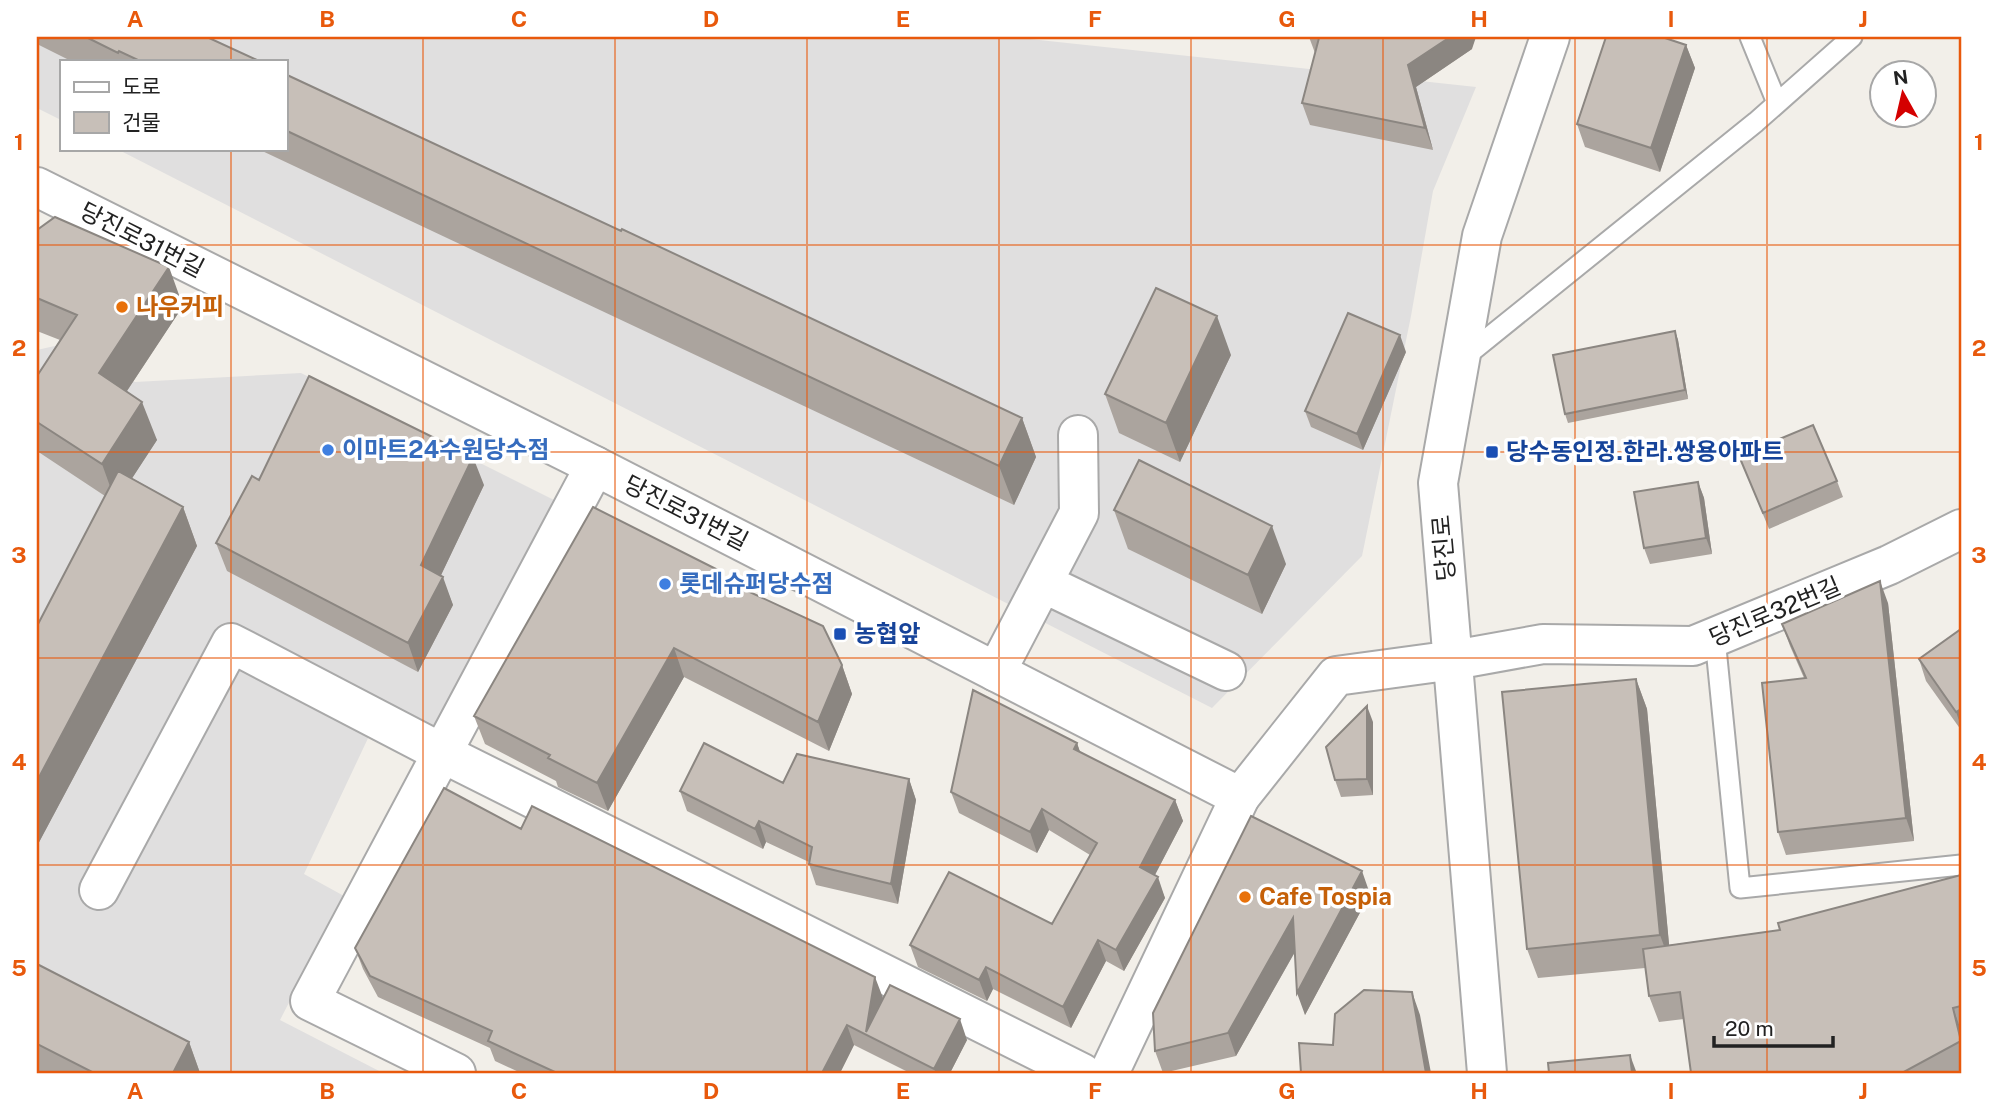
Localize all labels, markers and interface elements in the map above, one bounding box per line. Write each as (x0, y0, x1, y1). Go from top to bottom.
text: A (127, 5, 144, 32)
text: B (319, 5, 335, 32)
text: C (511, 5, 527, 32)
text: D (703, 5, 719, 32)
text: E (896, 5, 910, 32)
text: F (1088, 5, 1102, 32)
text: G (1278, 5, 1296, 32)
text: H (1470, 5, 1488, 32)
text: I (1667, 5, 1675, 32)
text: J (1858, 5, 1868, 32)
legend (60, 60, 287, 150)
north arrow (1868, 60, 1938, 130)
text: N (1892, 65, 1910, 89)
text: 도로 (122, 74, 161, 99)
text: 건물 (122, 110, 161, 135)
text: 1 (14, 128, 24, 155)
text: 1 (1974, 128, 1984, 155)
street label: 당진로31번길 (76, 196, 209, 282)
place label: 나우커피 (136, 292, 224, 320)
marker: 나우커피 (114, 299, 130, 315)
text: 2 (12, 334, 26, 361)
text: 2 (1972, 334, 1986, 361)
place label: 이마트24수원당수점 (342, 435, 550, 463)
place label: 당수동인정.한라.쌍용아파트 (1506, 437, 1784, 465)
marker: 이마트24수원당수점 (320, 442, 336, 458)
marker: 당수동인정.한라.쌍용아파트 (1484, 444, 1500, 460)
street label: 당진로31번길 (620, 469, 753, 555)
street label: 당진로 (1426, 514, 1460, 582)
text: 3 (11, 541, 27, 568)
text: 3 (1971, 541, 1987, 568)
place label: 롯데슈퍼당수점 (679, 569, 834, 597)
street label: 당진로32번길 (1705, 571, 1844, 651)
marker: 롯데슈퍼당수점 (657, 576, 673, 592)
place label: 농협앞 (854, 619, 920, 647)
marker: 농협앞 (832, 626, 848, 642)
text: 4 (11, 748, 27, 775)
text: 4 (1971, 748, 1987, 775)
place label: Cafe Tospia (1259, 882, 1392, 910)
marker: Cafe Tospia (1237, 889, 1253, 905)
text: 5 (11, 954, 27, 981)
text: 5 (1971, 954, 1987, 981)
scale bar (1714, 1005, 1834, 1049)
text: 20 m (1725, 1016, 1774, 1041)
text: A (127, 1077, 144, 1104)
text: B (319, 1077, 335, 1104)
text: C (511, 1077, 527, 1104)
text: D (703, 1077, 719, 1104)
text: E (896, 1077, 910, 1104)
text: F (1088, 1077, 1102, 1104)
text: G (1278, 1077, 1296, 1104)
text: H (1470, 1077, 1488, 1104)
text: I (1667, 1077, 1675, 1104)
text: J (1858, 1077, 1868, 1104)

